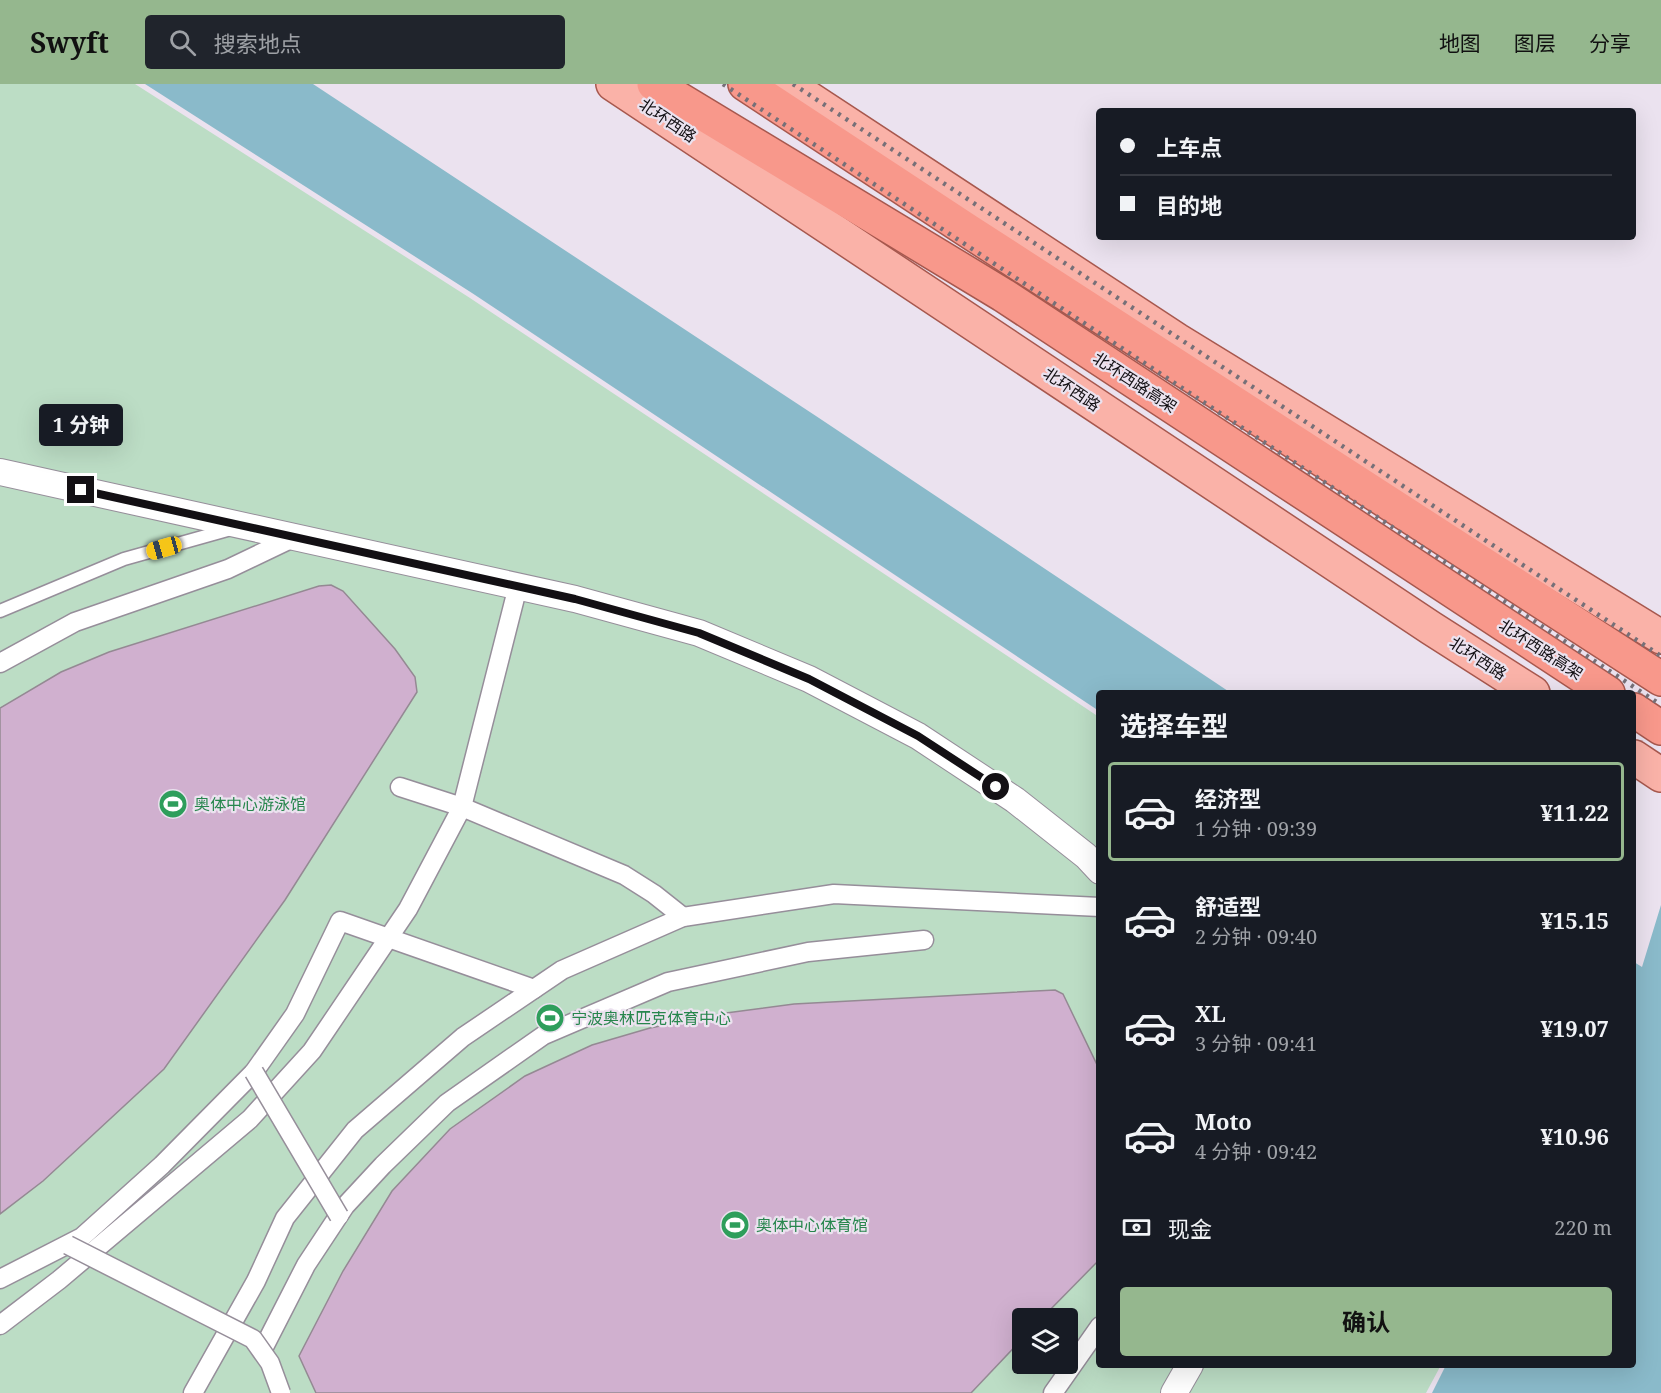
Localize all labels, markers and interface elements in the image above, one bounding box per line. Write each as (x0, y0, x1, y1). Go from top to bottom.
search box (145, 15, 565, 69)
text: Swyft (30, 23, 109, 61)
icon: search (166, 26, 199, 59)
text: 搜索地点 (214, 28, 302, 58)
text: 地图 (1439, 29, 1481, 57)
text: 图层 (1514, 29, 1556, 57)
text: 分享 (1589, 29, 1631, 57)
street label: 北环西路 (635, 93, 701, 147)
text: 上车点 (1156, 132, 1222, 162)
text: 目的地 (1156, 190, 1222, 220)
street label: 北环西路高架 (1089, 347, 1181, 417)
street label: 北环西路 (1039, 362, 1105, 416)
callout: 1 分钟 (39, 403, 123, 445)
text: 1 分钟 (53, 411, 109, 438)
route end (67, 476, 94, 503)
car (144, 534, 184, 562)
street label: 北环西路高架 (1495, 614, 1587, 684)
street label: 北环西路 (1445, 631, 1511, 685)
text: 选择车型 (1120, 707, 1228, 744)
route start (982, 773, 1009, 800)
text: 经济型 (1195, 783, 1261, 813)
icon: car (1123, 785, 1177, 839)
sports icon: 奥体中心游泳馆 (157, 788, 189, 820)
place label: 奥体中心游泳馆 (194, 793, 306, 815)
text: ¥11.22 (1540, 797, 1609, 827)
text: 1 分钟 · 09:39 (1195, 815, 1317, 842)
text: 舒适型 (1195, 891, 1261, 921)
icon: car (1123, 893, 1177, 947)
text: ¥15.15 (1540, 905, 1609, 935)
text: 2 分钟 · 09:40 (1195, 923, 1317, 950)
text: XL (1195, 998, 1226, 1028)
icon: car (1123, 1001, 1177, 1055)
sports icon: 宁波奥林匹克体育中心 (534, 1002, 566, 1034)
place label: 宁波奥林匹克体育中心 (571, 1007, 731, 1029)
text: ¥19.07 (1540, 1013, 1609, 1043)
text: 3 分钟 · 09:41 (1195, 1030, 1317, 1057)
text: Moto (1195, 1106, 1252, 1136)
icon: car (1123, 1109, 1177, 1163)
text: ¥10.96 (1540, 1121, 1609, 1151)
text: 4 分钟 · 09:42 (1195, 1138, 1317, 1165)
sports icon: 奥体中心体育馆 (719, 1209, 751, 1241)
icon: cash (1120, 1211, 1153, 1244)
text: 现金 (1168, 1213, 1212, 1243)
place label: 奥体中心体育馆 (756, 1214, 868, 1236)
text: 220 m (1554, 1214, 1612, 1241)
button: 确认 (1120, 1287, 1612, 1356)
map controls (1012, 1308, 1078, 1374)
button: layers (1012, 1308, 1078, 1374)

